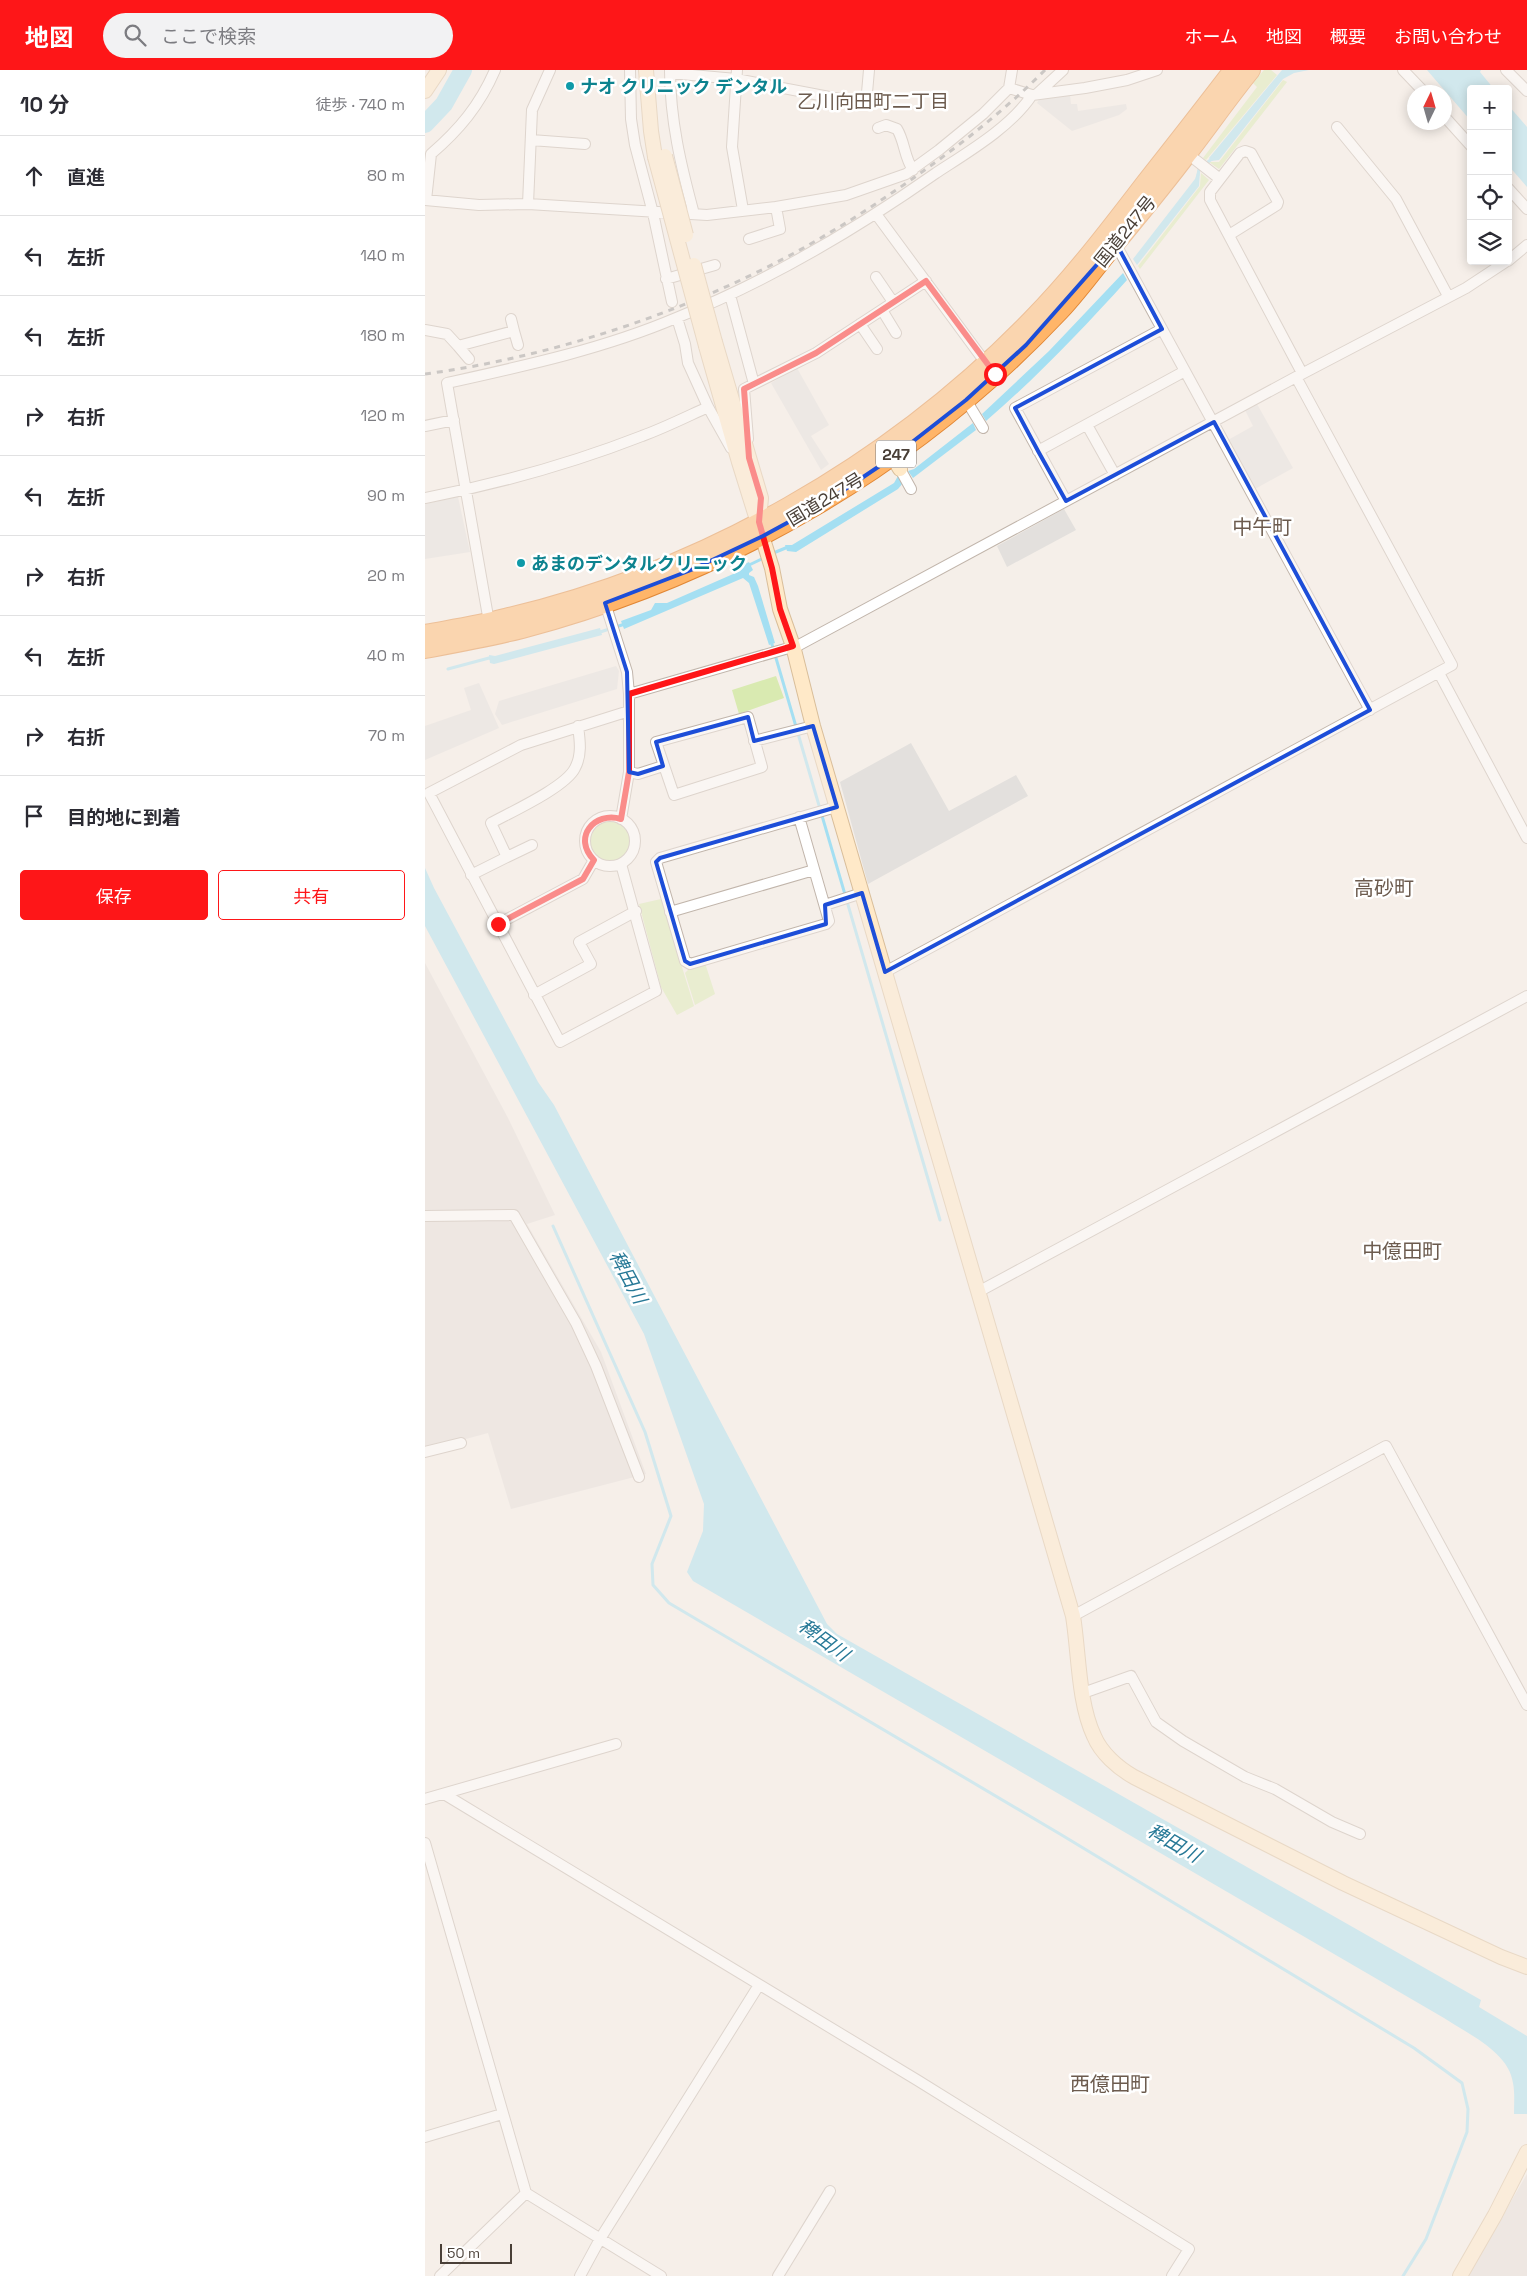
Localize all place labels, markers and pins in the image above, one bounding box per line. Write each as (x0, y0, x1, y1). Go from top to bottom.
place label: ナオ クリニック デンタル (580, 75, 787, 98)
marker: ナオ クリニック デンタル (564, 80, 576, 92)
place label: あまのデンタルクリニック (531, 552, 747, 575)
marker: あまのデンタルクリニック (515, 557, 527, 569)

